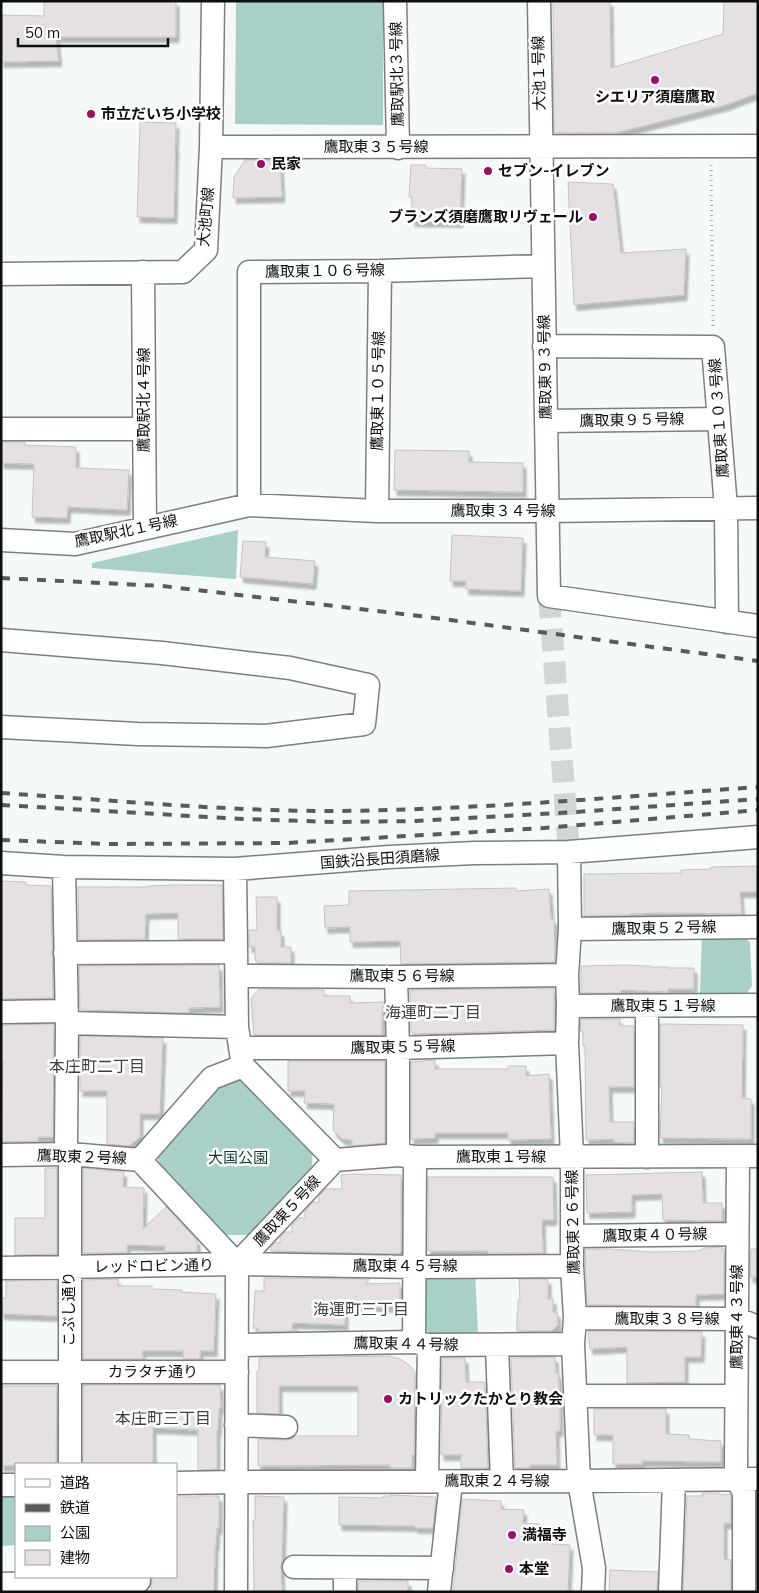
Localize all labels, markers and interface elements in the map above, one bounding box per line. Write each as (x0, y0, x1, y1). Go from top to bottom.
scale bar (18, 15, 168, 47)
street label: 鷹取駅北３号線 (386, 21, 407, 127)
text: 50 m (25, 23, 60, 42)
street label: 大池１号線 (528, 35, 549, 111)
marker: シエリア須磨鷹取 (649, 74, 661, 86)
place label: シエリア須磨鷹取 (595, 87, 715, 106)
place label: 市立だいち小学校 (101, 104, 221, 123)
marker: 市立だいち小学校 (85, 108, 97, 120)
street label: 鷹取東３５号線 (323, 137, 429, 156)
place label: 民家 (271, 154, 301, 173)
marker: 民家 (255, 158, 267, 170)
place label: セブン-イレブン (498, 161, 610, 180)
marker: セブン-イレブン (482, 165, 494, 177)
street label: 大池町線 (193, 186, 218, 248)
place label: ブランズ須磨鷹取リヴェール (388, 207, 583, 226)
marker: ブランズ須磨鷹取リヴェール (587, 211, 599, 223)
street label: 鷹取東１０６号線 (265, 260, 385, 281)
street label: 鷹取東９３号線 (534, 314, 555, 420)
street label: 鷹取東１０５号線 (367, 331, 388, 451)
street label: 鷹取駅北４号線 (134, 347, 153, 453)
street label: 鷹取東１０３号線 (705, 358, 732, 479)
street label: 鷹取東９５号線 (579, 409, 685, 430)
street label: 鷹取東３４号線 (450, 501, 556, 520)
street label: 鷹取駅北１号線 (73, 510, 179, 551)
street label: 国鉄沿長田須磨線 (319, 845, 440, 872)
street label: 鷹取東５２号線 (611, 917, 717, 938)
street label: 鷹取東５６号線 (349, 966, 455, 985)
street label: 鷹取東５１号線 (610, 996, 716, 1015)
district label: 海運町二丁目 (385, 1002, 481, 1022)
street label: 鷹取東５５号線 (350, 1036, 456, 1057)
district label: 本庄町二丁目 (49, 1056, 145, 1076)
street label: 鷹取東２号線 (37, 1145, 127, 1168)
street label: 鷹取東１号線 (456, 1147, 546, 1166)
park label: 大国公園 (208, 1148, 268, 1167)
street label: 鷹取東２６号線 (562, 1169, 583, 1275)
street label: 鷹取東５号線 (249, 1171, 324, 1250)
street label: 鷹取東４０号線 (602, 1224, 708, 1245)
street label: レッドロビン通り (94, 1255, 214, 1276)
street label: 鷹取東４５号線 (352, 1256, 458, 1275)
street label: 鷹取東４３号線 (727, 1264, 746, 1370)
street label: こぶし通り (59, 1271, 78, 1347)
district label: 海運町三丁目 (313, 1299, 409, 1319)
street label: 鷹取東３８号線 (614, 1309, 720, 1328)
street label: 鷹取東４４号線 (353, 1333, 459, 1354)
street label: カラタチ通り (108, 1362, 198, 1381)
place label: カトリックたかとり教会 (398, 1389, 563, 1408)
marker: カトリックたかとり教会 (382, 1393, 394, 1405)
district label: 本庄町三丁目 (115, 1408, 211, 1428)
legend (15, 1463, 178, 1578)
street label: 鷹取東２４号線 (444, 1471, 550, 1490)
text: 道路 (60, 1473, 90, 1492)
text: 鉄道 (60, 1498, 90, 1517)
text: 公園 (60, 1523, 90, 1542)
place label: 満福寺 (522, 1525, 567, 1544)
marker: 満福寺 (506, 1529, 518, 1541)
text: 建物 (60, 1548, 90, 1567)
place label: 本堂 (519, 1559, 549, 1578)
marker: 本堂 (503, 1563, 515, 1575)

